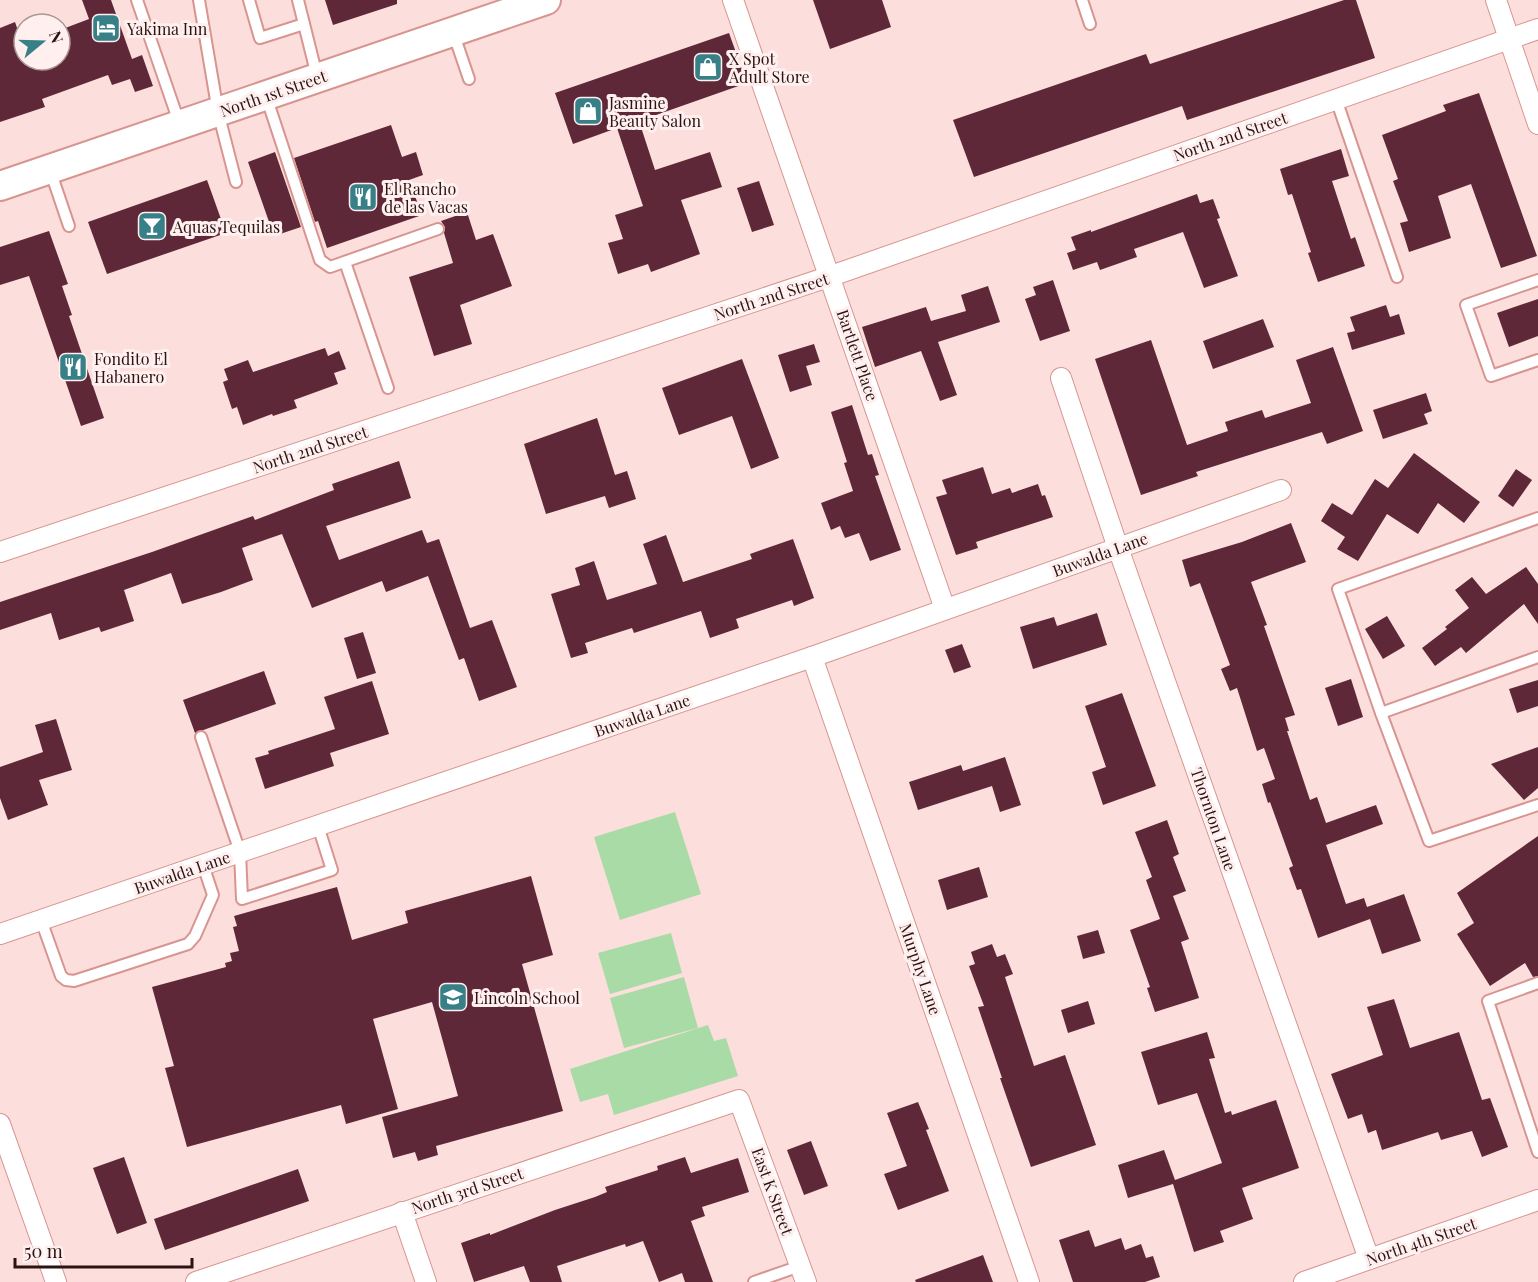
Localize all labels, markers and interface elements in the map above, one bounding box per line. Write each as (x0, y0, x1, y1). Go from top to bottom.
north arrow (12, 12, 72, 72)
hotel icon: Yakima Inn (90, 12, 122, 44)
place label: Yakima Inn (126, 18, 208, 39)
text: N (45, 28, 69, 46)
place label: X Spot Adult Store (728, 48, 810, 87)
shop icon: X Spot Adult Store (692, 51, 724, 83)
street label: North 1st Street (217, 65, 329, 121)
place label: Jasmine Beauty Salon (608, 92, 701, 131)
shop icon: Jasmine Beauty Salon (572, 95, 604, 127)
street label: North 2nd Street (1170, 107, 1290, 165)
place label: El Rancho de las Vacas (384, 178, 468, 217)
restaurant icon: El Rancho de las Vacas (347, 181, 379, 213)
bar icon: Aquas Tequilas (136, 210, 168, 242)
place label: Aquas Tequilas (172, 216, 280, 237)
street label: North 2nd Street (711, 267, 831, 324)
street label: Bartlett Place (833, 307, 883, 403)
place label: Fondito El Habanero (94, 348, 168, 387)
restaurant icon: Fondito El Habanero (57, 351, 89, 383)
street label: North 2nd Street (250, 420, 370, 477)
street label: Buwalda Lane (1049, 527, 1151, 581)
street label: Buwalda Lane (591, 689, 693, 741)
street label: Thornton Lane (1187, 765, 1241, 873)
street label: Buwalda Lane (131, 846, 233, 898)
street label: Murphy Lane (896, 920, 946, 1018)
school or university icon: Lincoln School (437, 981, 469, 1013)
place label: Lincoln School (474, 987, 580, 1008)
street label: East K Street (747, 1144, 799, 1238)
street label: North 3rd Street (408, 1162, 526, 1218)
street label: North 4th Street (1363, 1212, 1479, 1270)
scale bar (15, 1231, 192, 1269)
text: 50 m (24, 1239, 63, 1263)

